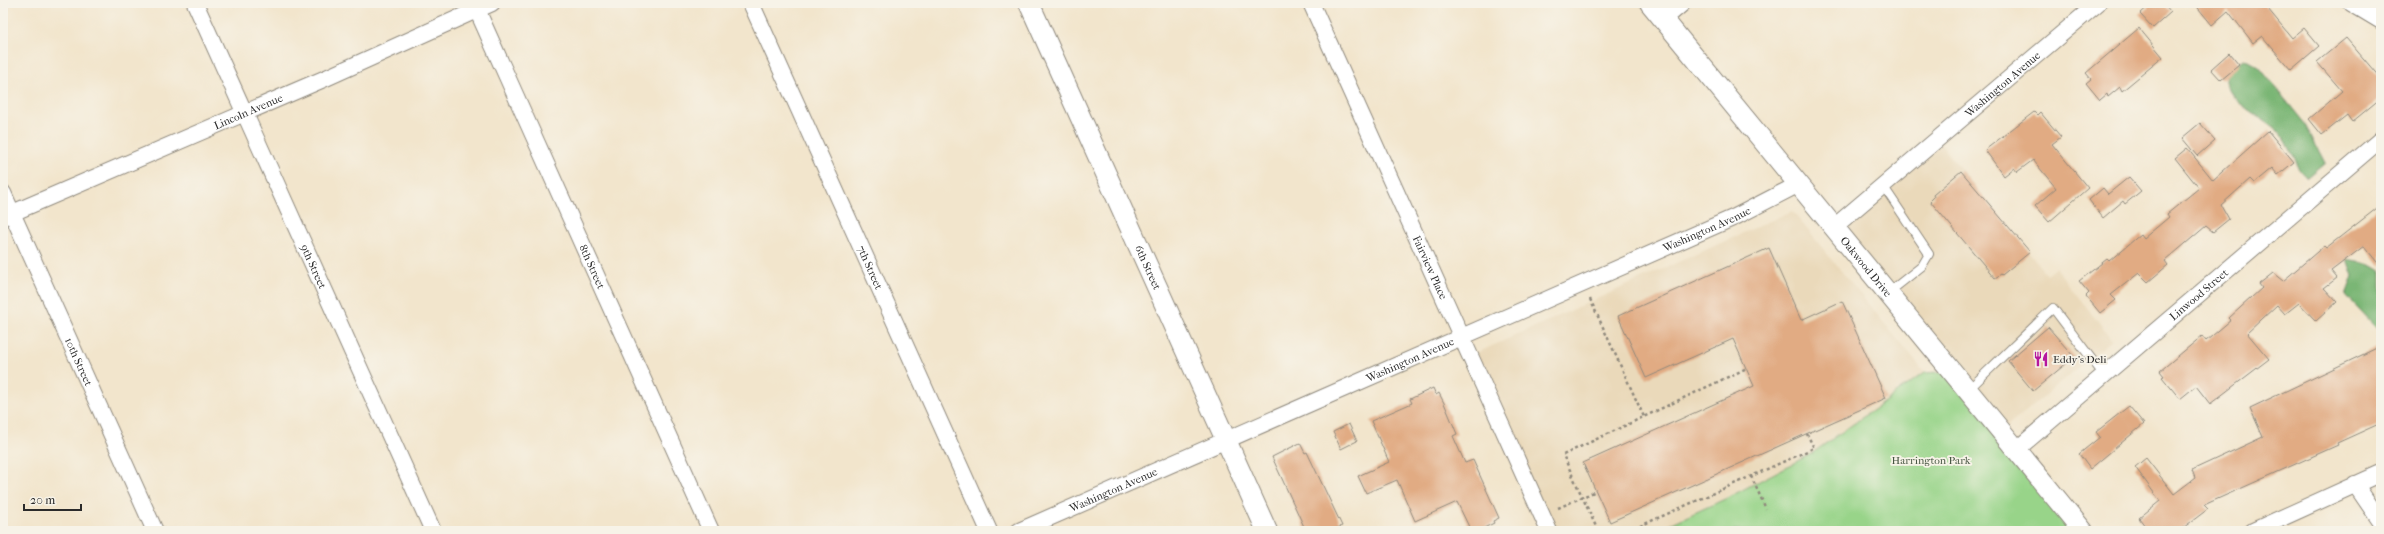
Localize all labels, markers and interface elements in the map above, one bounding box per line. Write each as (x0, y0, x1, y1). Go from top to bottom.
street label: Washington Avenue (1962, 48, 2044, 121)
street label: Lincoln Avenue (212, 91, 285, 132)
street label: Washington Avenue (1660, 204, 1753, 255)
street label: Fairview Place (1410, 234, 1450, 302)
street label: Oakwood Drive (1837, 234, 1895, 300)
street label: 9th Street (298, 242, 329, 291)
street label: 8th Street (576, 243, 607, 291)
street label: 6th Street (1132, 243, 1163, 292)
street label: 7th Street (854, 244, 885, 292)
street label: Linwood Street (2167, 266, 2231, 323)
street label: Washington Avenue (1363, 335, 1457, 385)
street label: 10th Street (62, 336, 95, 388)
restaurant icon: Eddy's Deli (2032, 350, 2050, 368)
place label: Eddy's Deli (2053, 353, 2107, 366)
park label: Harrington Park (1892, 454, 1971, 467)
street label: Washington Avenue (1067, 465, 1160, 515)
scale bar (24, 486, 81, 512)
text: 20 m (30, 493, 55, 507)

